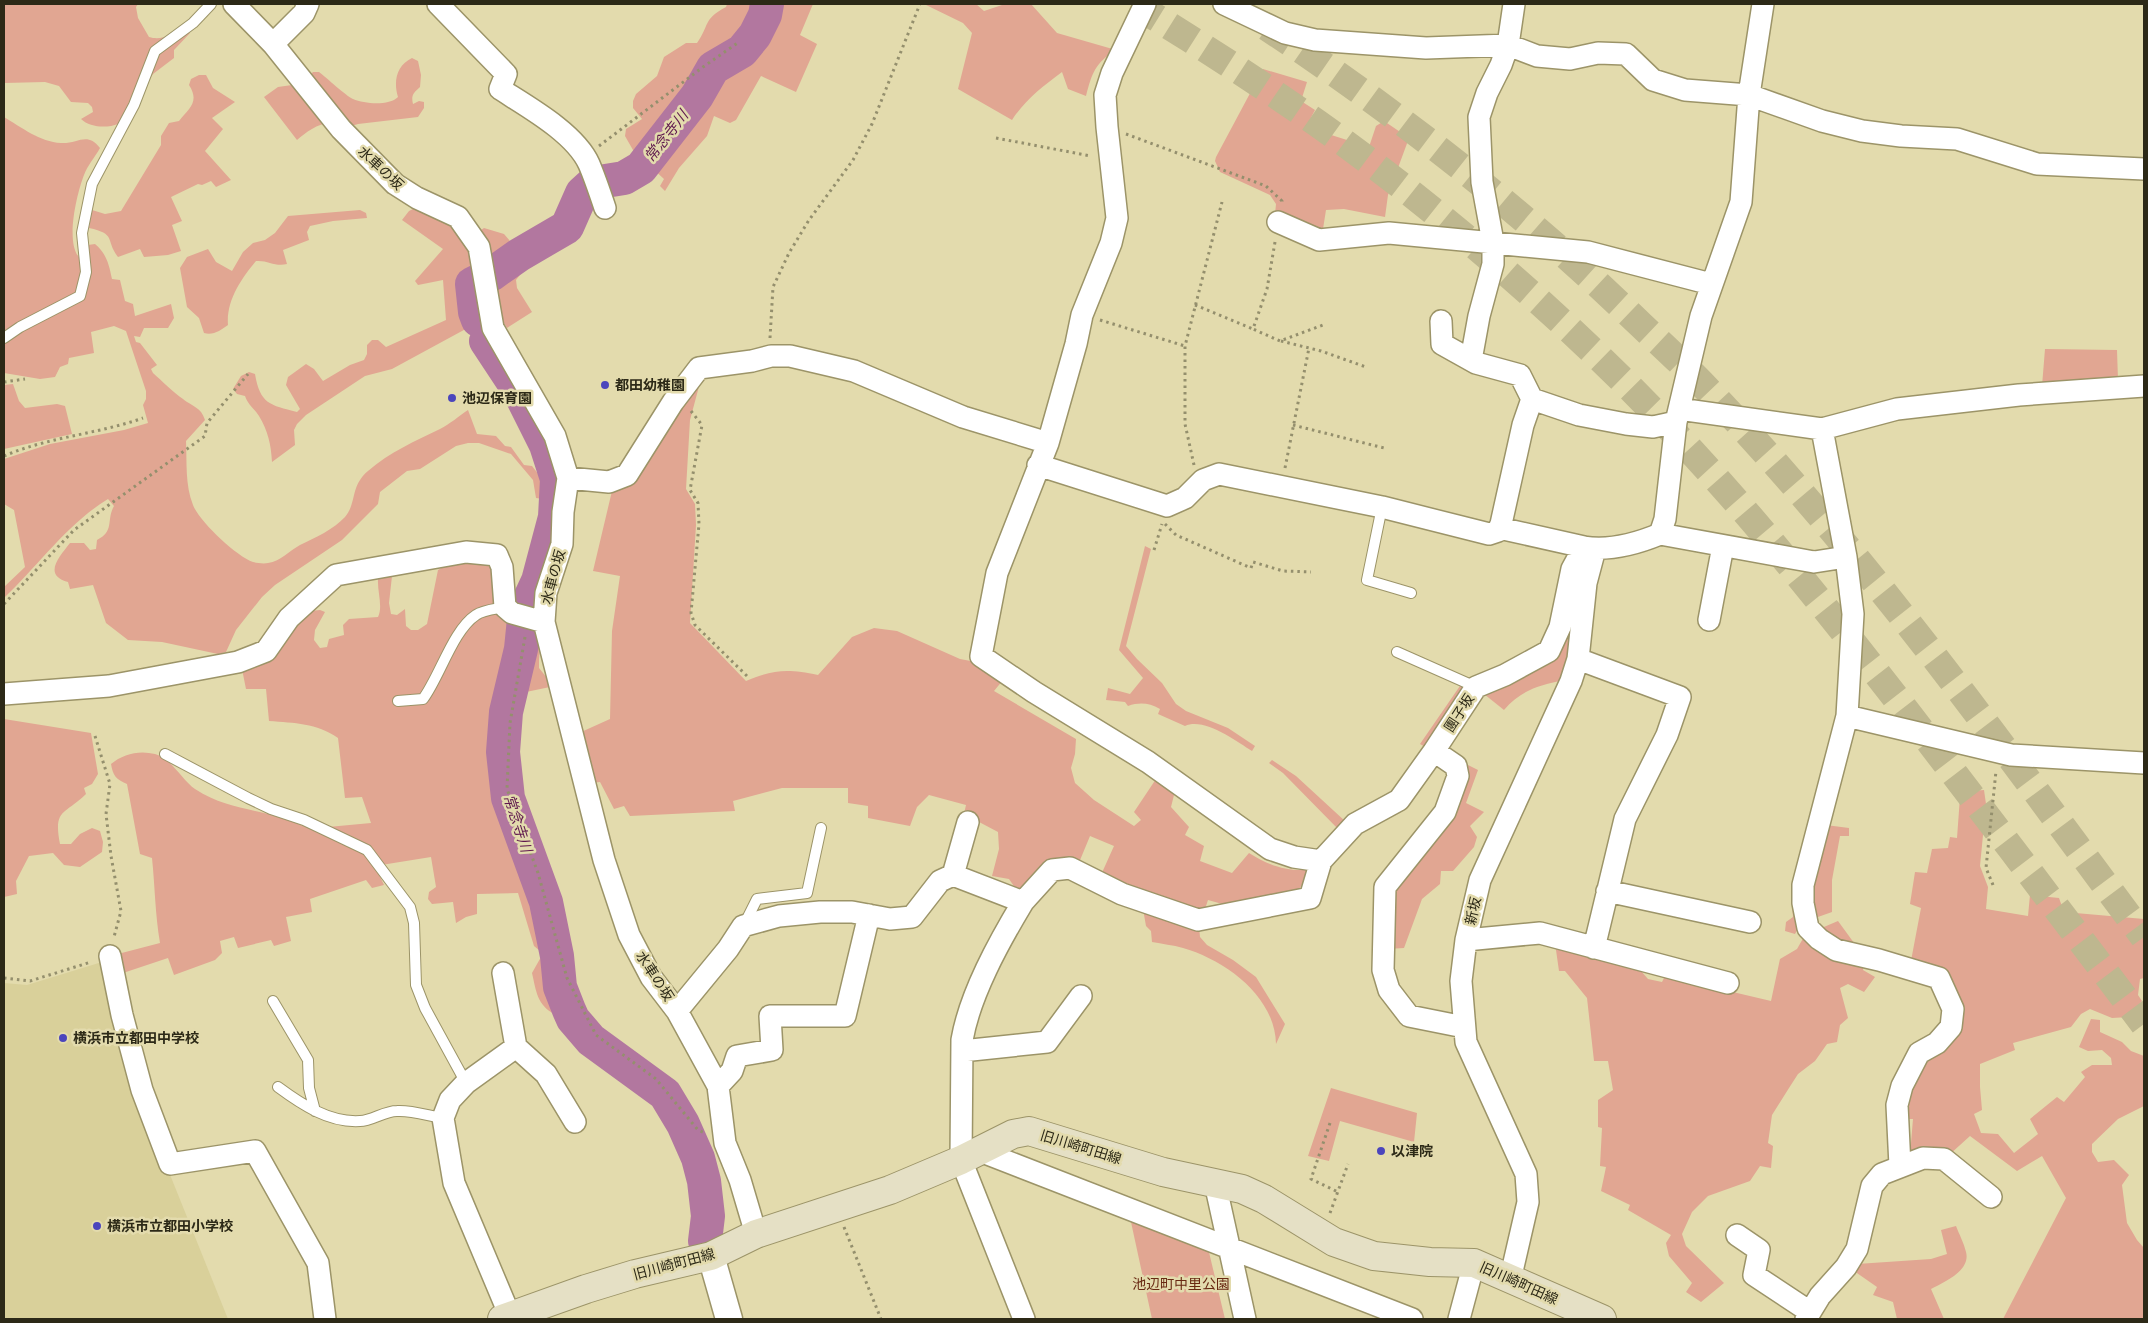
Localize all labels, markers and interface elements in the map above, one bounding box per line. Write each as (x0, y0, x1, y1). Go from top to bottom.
water label: 常念寺川 (641, 106, 692, 165)
street label: 水車の坂 (355, 143, 407, 193)
place label: 都田幼稚園 (615, 377, 685, 393)
marker: 都田幼稚園 (599, 379, 611, 391)
place label: 池辺保育園 (462, 390, 532, 406)
marker: 池辺保育園 (446, 392, 458, 404)
street label: 水車の坂 (538, 548, 568, 606)
street label: 團子坂 (1441, 691, 1477, 735)
water label: 常念寺川 (501, 792, 536, 856)
street label: 新坂 (1462, 896, 1484, 926)
street label: 水車の坂 (633, 948, 677, 1004)
place label: 横浜市立都田中学校 (73, 1030, 199, 1046)
marker: 横浜市立都田中学校 (57, 1032, 69, 1044)
street label: 旧川崎町田線 (1038, 1127, 1124, 1167)
place label: 以津院 (1391, 1143, 1433, 1159)
marker: 以津院 (1375, 1145, 1387, 1157)
place label: 横浜市立都田小学校 (107, 1218, 233, 1234)
marker: 横浜市立都田小学校 (91, 1220, 103, 1232)
street label: 旧川崎町田線 (631, 1245, 717, 1283)
street label: 旧川崎町田線 (1477, 1259, 1561, 1307)
park label: 池辺町中里公園 (1132, 1276, 1230, 1292)

